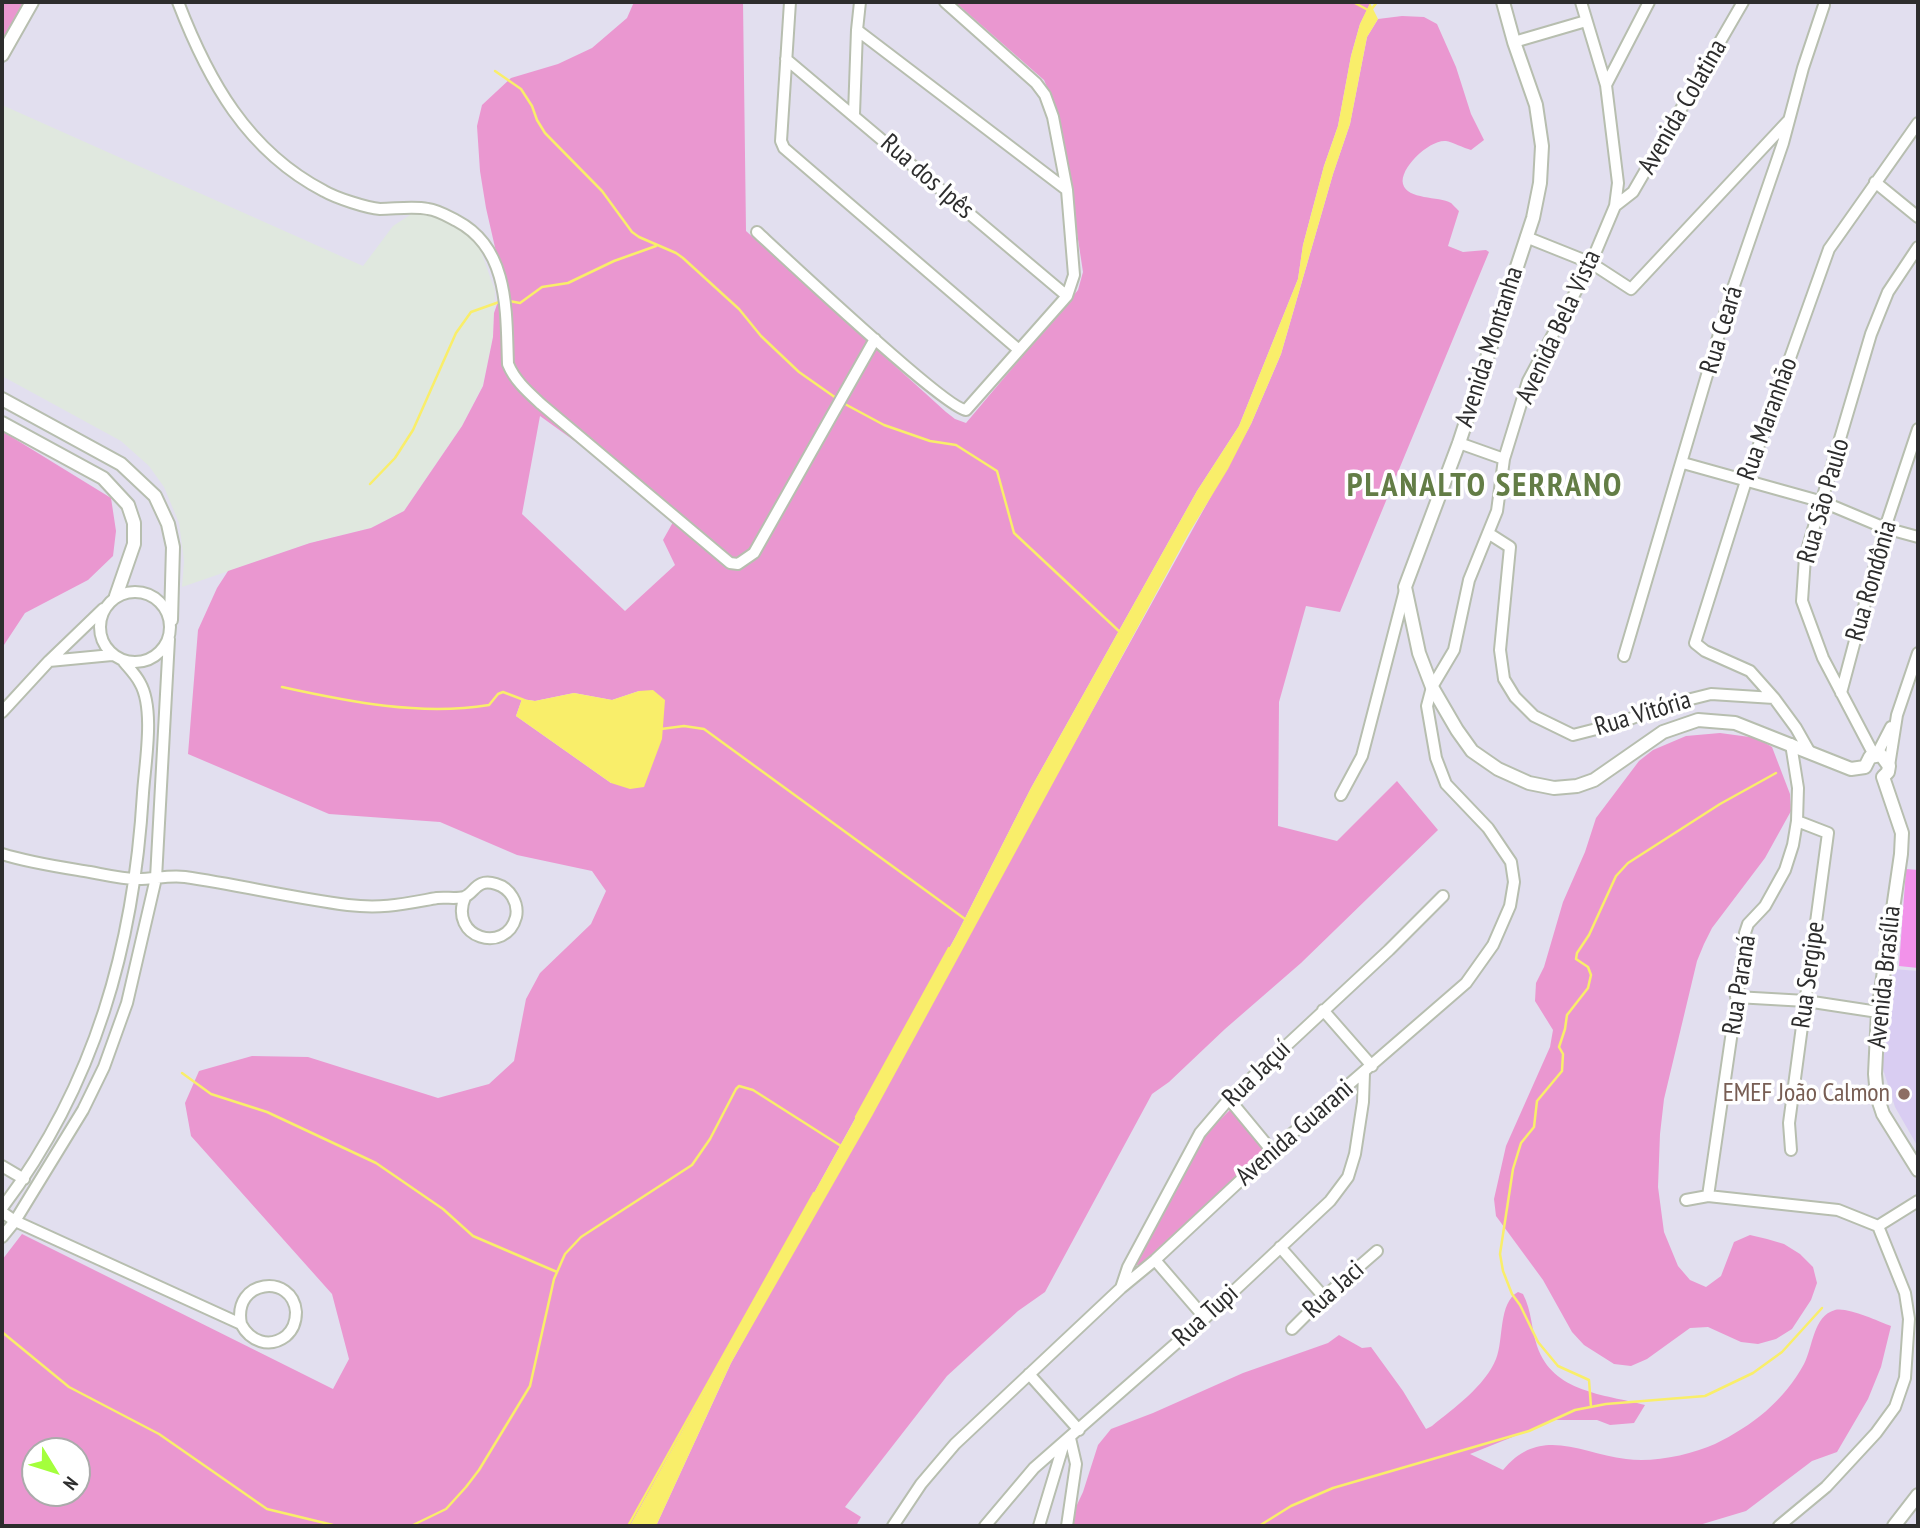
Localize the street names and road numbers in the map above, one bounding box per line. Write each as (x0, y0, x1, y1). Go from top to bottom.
street label: Avenida Colatina (1632, 34, 1734, 180)
street label: Rua dos Ipês (874, 128, 980, 226)
street label: Avenida Bela Vista (1510, 245, 1608, 409)
street label: Avenida Montanha (1449, 263, 1531, 431)
street label: Rua Ceará (1694, 283, 1750, 377)
street label: Rua Maranhão (1731, 353, 1805, 485)
street label: Rua São Paulo (1791, 435, 1857, 567)
street label: Rua Rondônia (1840, 517, 1904, 645)
street label: Rua Vitória (1591, 685, 1695, 743)
street label: Avenida Brasília (1862, 904, 1908, 1050)
street label: Rua Sergipe (1786, 920, 1832, 1030)
street label: Rua Paraná (1717, 933, 1763, 1037)
street label: Rua Jaçuí (1216, 1034, 1298, 1114)
street label: Avenida Guarani (1230, 1073, 1360, 1193)
street label: Rua Jaci (1297, 1255, 1371, 1325)
street label: Rua Tupi (1167, 1279, 1245, 1353)

